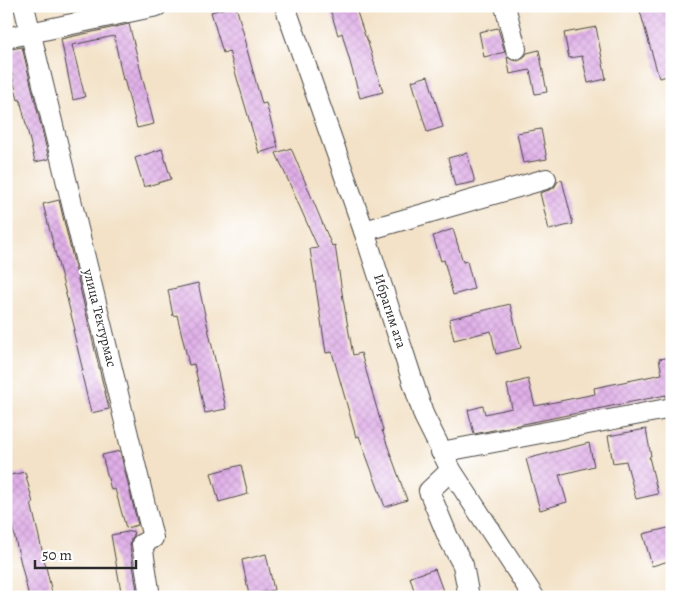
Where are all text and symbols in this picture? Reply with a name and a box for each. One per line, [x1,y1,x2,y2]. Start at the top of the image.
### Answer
street label: улица Тектурмас [78,266,121,369]
street label: Ибрагим ата [369,271,411,351]
scale bar [35,538,136,570]
text: 50 m [42,545,72,565]

